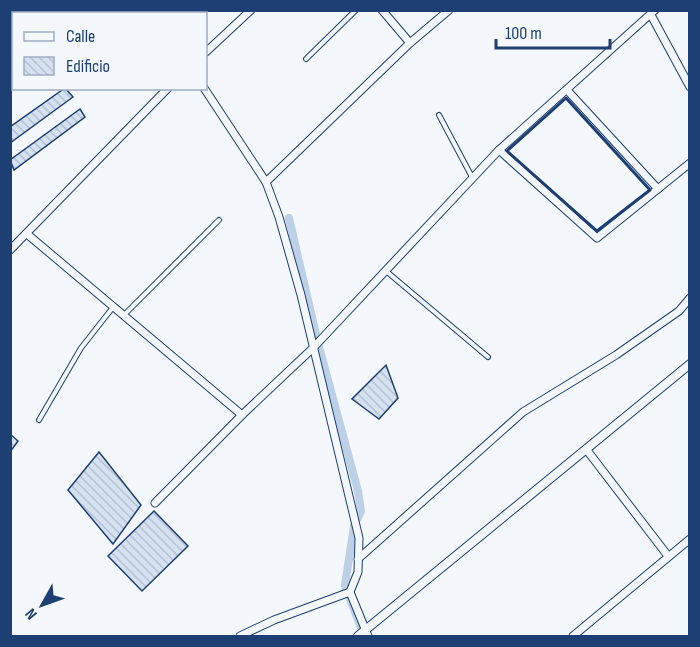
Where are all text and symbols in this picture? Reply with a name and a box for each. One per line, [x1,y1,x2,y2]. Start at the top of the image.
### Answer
legend [12,12,207,90]
scale bar [496,12,610,50]
text: 100 m [505,23,542,44]
text: Calle [66,26,95,47]
text: Edificio [66,56,110,77]
north arrow [12,575,72,635]
text: N [22,604,42,623]

